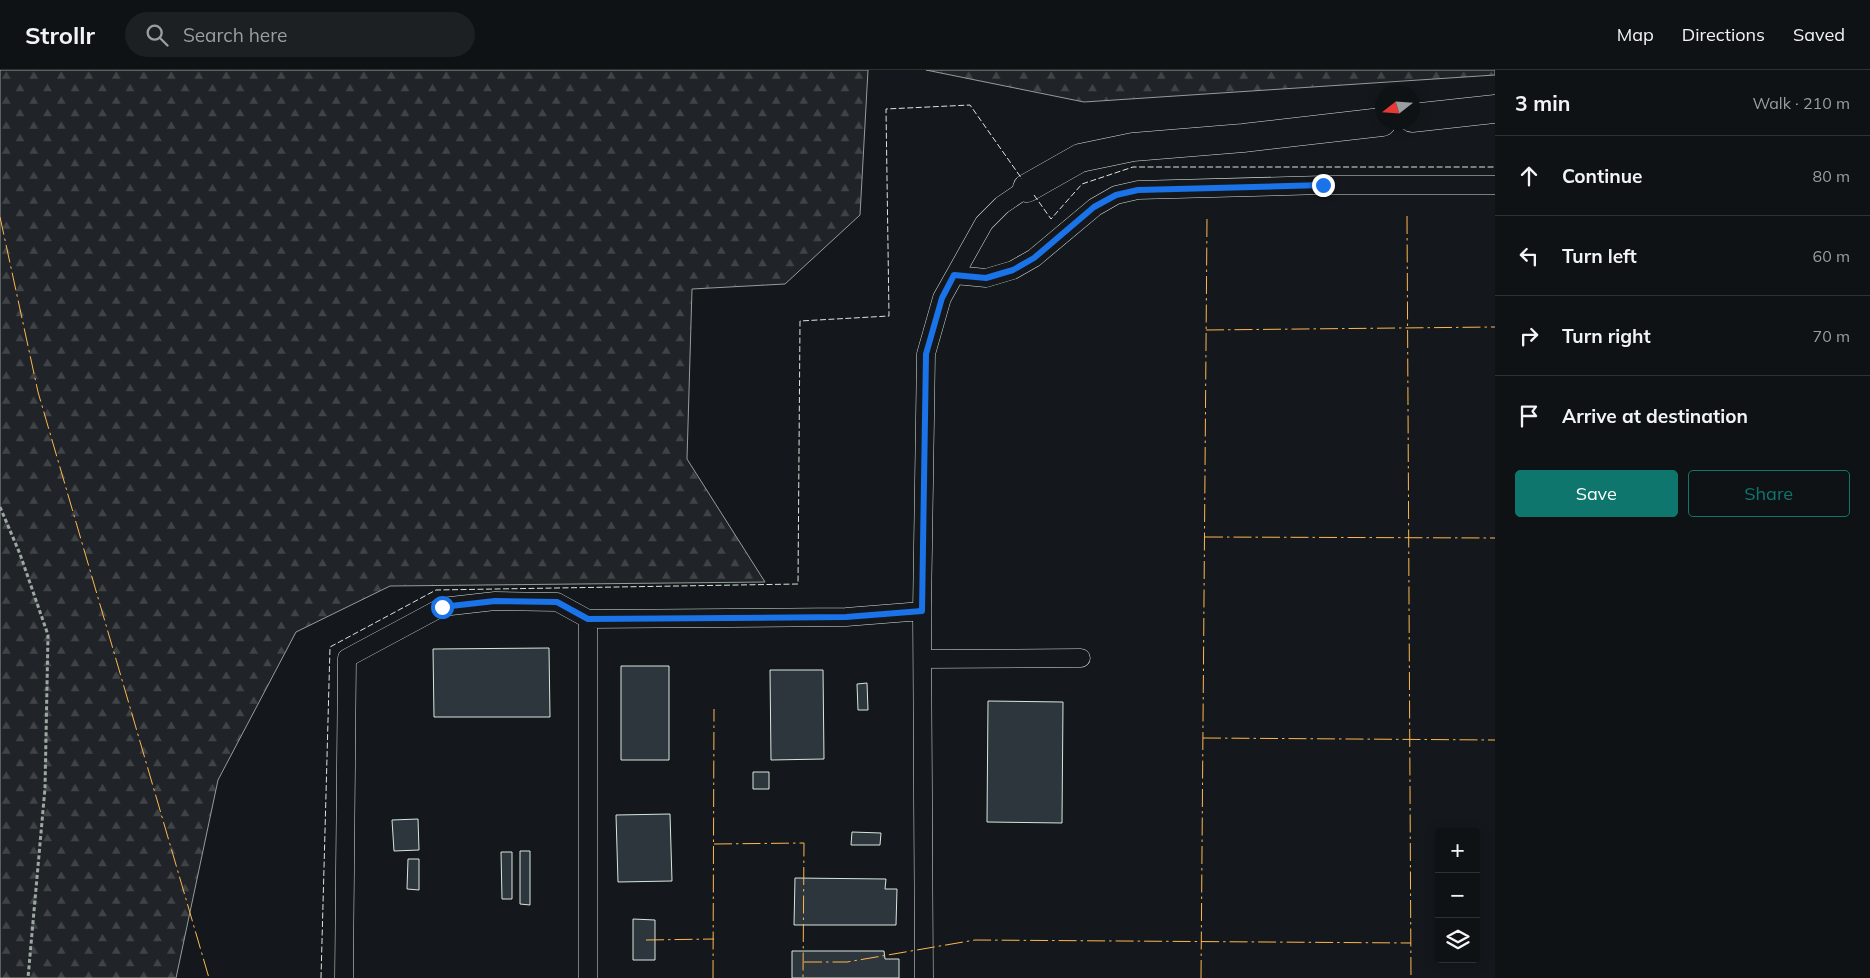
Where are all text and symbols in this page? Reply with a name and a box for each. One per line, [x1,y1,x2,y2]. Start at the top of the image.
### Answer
search box [125,12,475,57]
text: Strollr [25,20,95,50]
icon: search [143,21,171,49]
text: Search here [183,23,287,47]
text: Map [1617,23,1654,46]
text: Directions [1682,23,1765,46]
text: Saved [1793,23,1845,46]
north arrow [1375,85,1420,130]
text: 3 min [1515,90,1570,116]
text: Walk · 210 m [1752,93,1850,113]
icon: ahead [1515,162,1543,190]
text: Continue [1562,164,1642,188]
text: 80 m [1813,166,1850,186]
route end [1312,174,1335,197]
icon: left [1515,242,1543,270]
text: Turn left [1562,244,1637,268]
text: 60 m [1813,246,1850,266]
icon: right [1515,322,1543,350]
text: Turn right [1562,324,1651,348]
text: 70 m [1813,326,1850,346]
icon: arrive [1515,402,1543,430]
text: Arrive at destination [1562,404,1748,428]
button: Save [1515,470,1678,517]
button: Share [1688,470,1850,517]
route start [431,596,454,619]
map controls [1435,828,1480,963]
button: + [1435,828,1480,873]
button: − [1435,873,1480,918]
button: layers [1435,918,1480,963]

